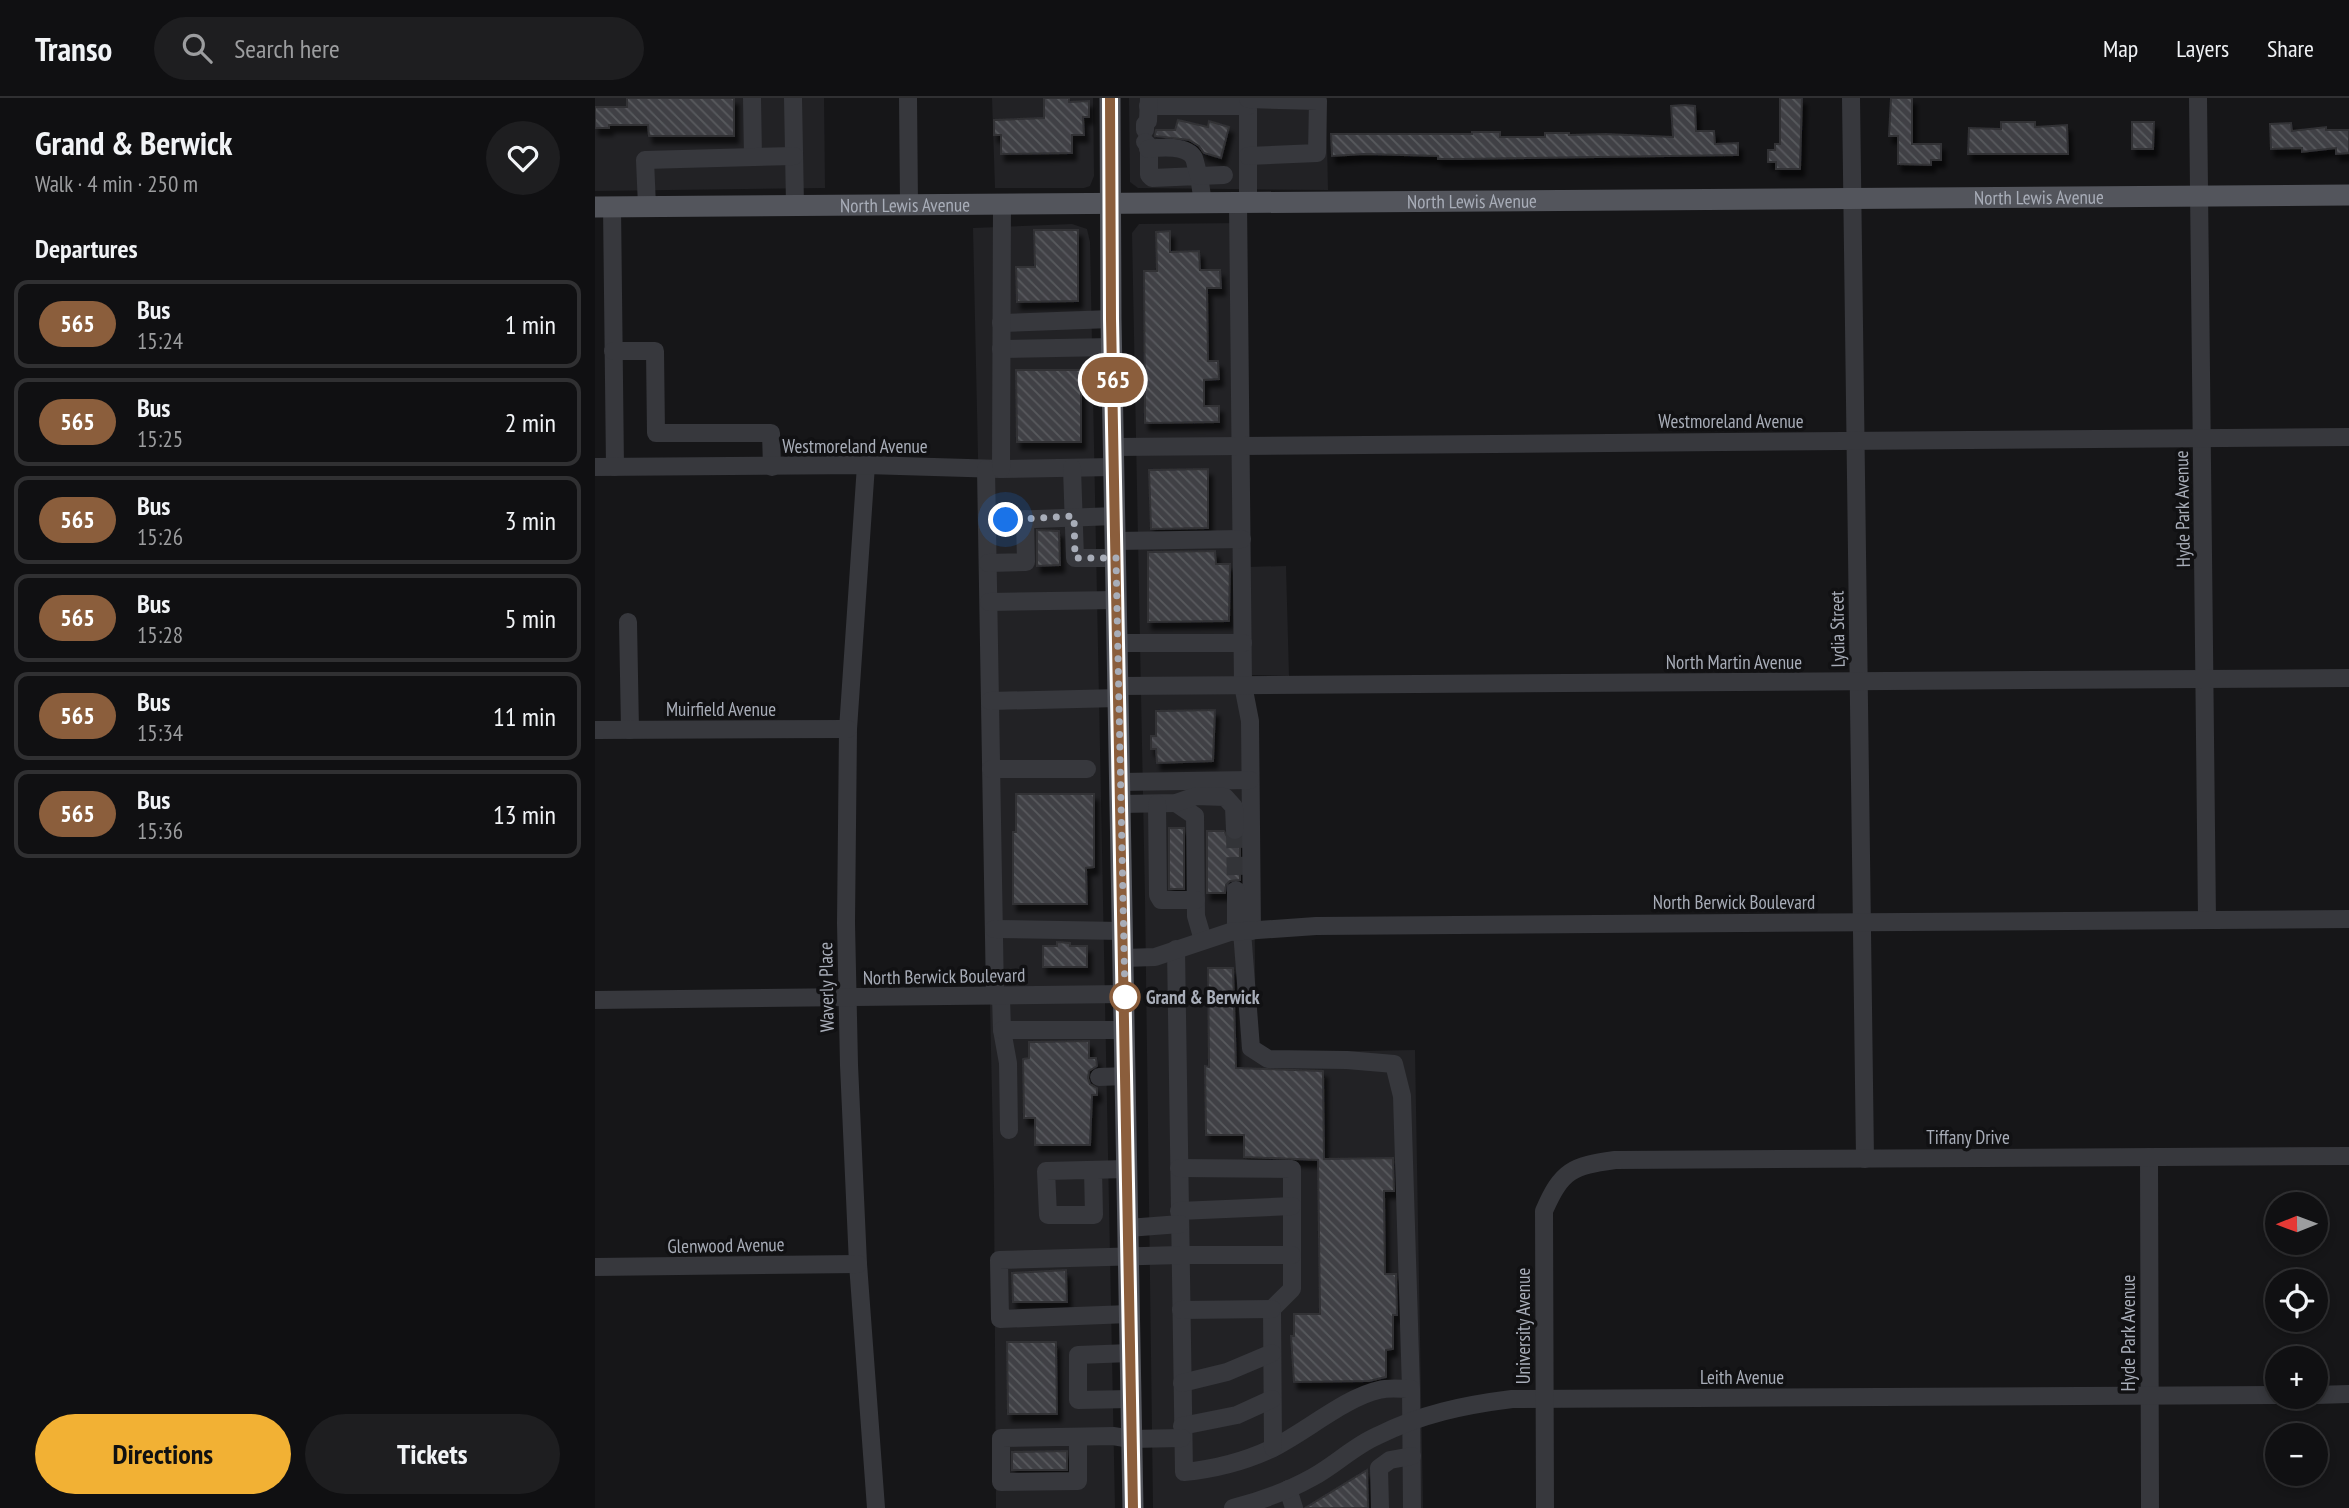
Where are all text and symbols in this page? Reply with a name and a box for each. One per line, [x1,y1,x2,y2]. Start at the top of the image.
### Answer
search box [154,17,644,80]
text: Transo [35,27,112,70]
icon: search [178,29,216,67]
text: Search here [234,32,340,65]
text: Map [2103,33,2138,64]
text: Layers [2176,33,2229,64]
text: Share [2267,33,2314,64]
text: Grand & Berwick [35,121,232,164]
button: heart [486,121,560,195]
text: Walk · 4 min · 250 m [35,169,198,198]
street label: North Lewis Avenue [1974,185,2104,210]
street label: North Lewis Avenue [1407,189,1537,213]
street label: North Lewis Avenue [840,192,970,217]
text: Departures [35,232,138,265]
text: Bus [137,293,170,326]
text: 565 [60,308,95,339]
text: 1 min [505,308,556,341]
text: 15:24 [137,326,183,355]
line badge: 565 [1073,357,1153,403]
text: 565 [1096,364,1130,395]
text: Bus [137,391,170,424]
text: 565 [60,406,95,437]
text: 2 min [505,406,556,439]
street label: Westmoreland Avenue [1658,409,1804,433]
text: 15:25 [137,424,183,453]
street label: Westmoreland Avenue [782,434,928,458]
street label: Hyde Park Avenue [2169,450,2195,568]
text: Bus [137,489,170,522]
your location [988,502,1023,537]
text: 565 [60,504,95,535]
text: 3 min [505,504,556,537]
text: 15:26 [137,522,183,551]
text: Bus [137,587,170,620]
street label: Lydia Street [1824,590,1850,668]
text: 565 [60,602,95,633]
text: 5 min [505,602,556,635]
text: 15:28 [137,620,183,649]
street label: North Martin Avenue [1666,650,1802,674]
text: Bus [137,685,170,718]
street label: Muirfield Avenue [666,697,776,721]
text: 565 [60,700,95,731]
text: 11 min [493,700,556,733]
text: 15:34 [137,718,183,747]
text: Bus [137,783,170,816]
text: 565 [60,798,95,829]
text: 13 min [493,798,556,831]
text: 15:36 [137,816,183,845]
street label: North Berwick Boulevard [1653,890,1815,914]
street label: Waverly Place [813,942,839,1032]
street label: North Berwick Boulevard [863,963,1025,989]
marker: Grand & Berwick [1110,982,1140,1012]
place label: Grand & Berwick [1146,985,1260,1009]
street label: Tiffany Drive [1926,1125,2010,1149]
north arrow [2265,1192,2327,1255]
map controls [2265,1192,2328,1486]
street label: Glenwood Avenue [667,1232,785,1258]
street label: University Avenue [1511,1268,1535,1384]
button: locate [2265,1269,2328,1332]
street label: Hyde Park Avenue [2116,1274,2140,1391]
button: + [2265,1346,2328,1409]
street label: Leith Avenue [1700,1365,1784,1389]
button: Directions [35,1414,291,1494]
button: Tickets [305,1414,560,1494]
button: − [2265,1423,2328,1486]

